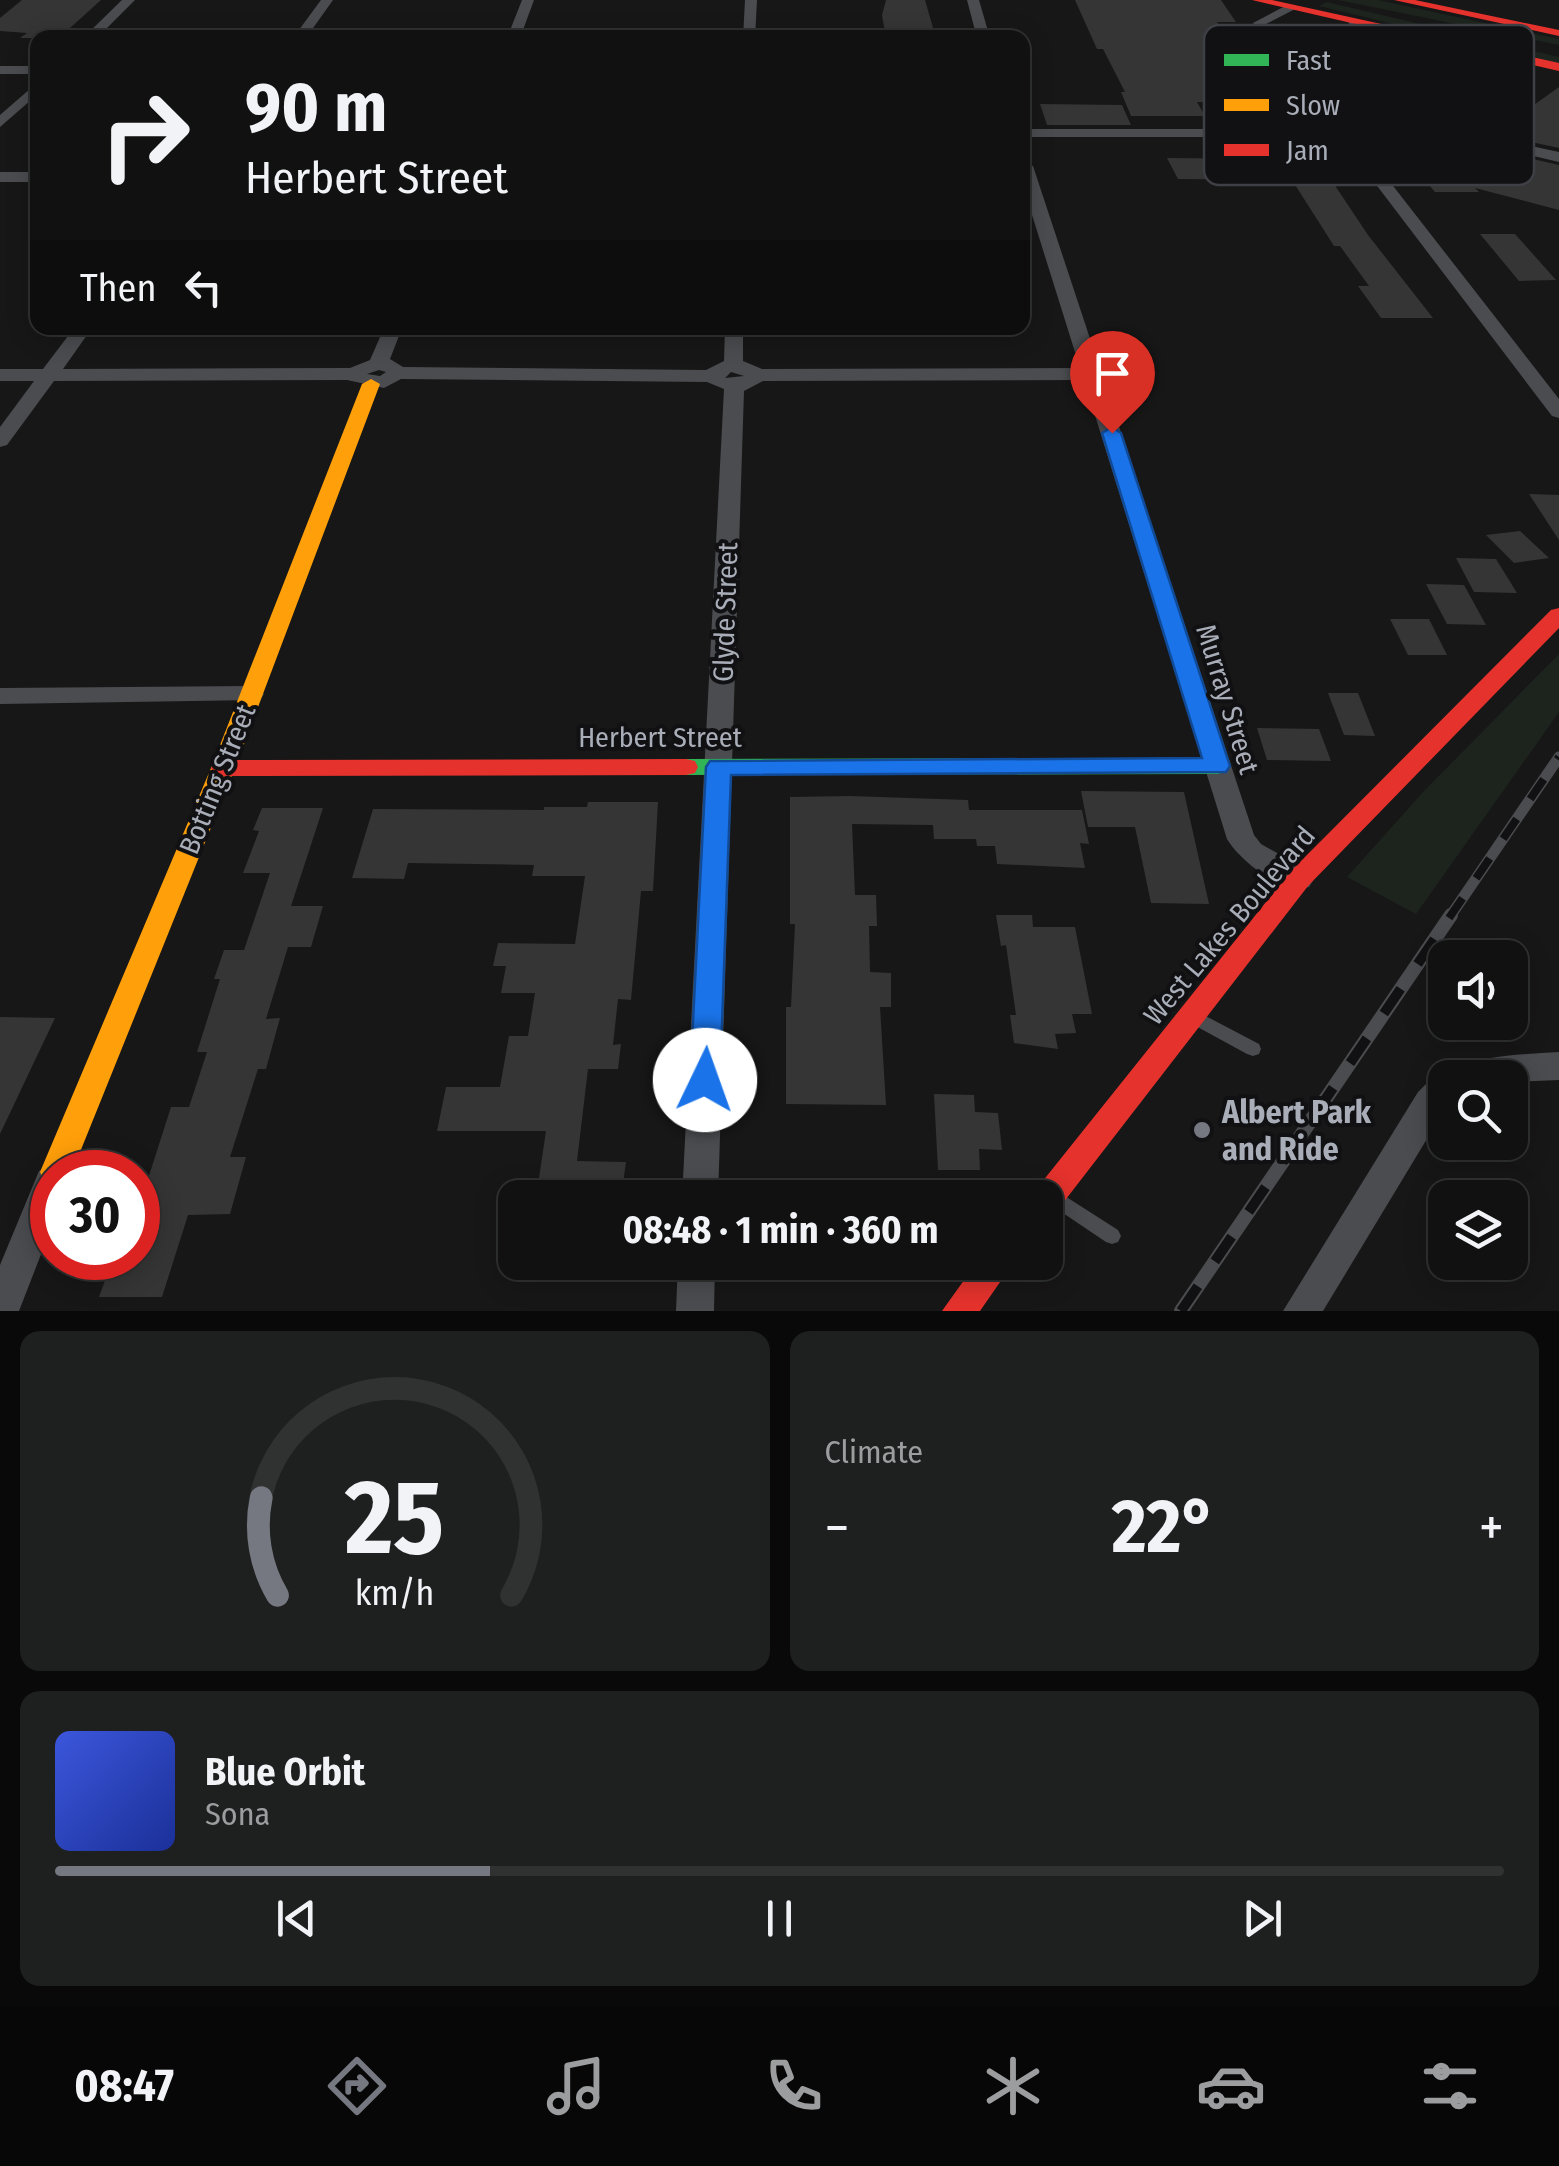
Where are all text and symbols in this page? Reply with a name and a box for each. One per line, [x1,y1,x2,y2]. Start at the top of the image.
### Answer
legend [1204,25,1534,185]
text: Fast [1286,44,1332,77]
text: 90 m [245,66,387,150]
icon: right [80,70,210,200]
text: Slow [1286,89,1340,122]
text: Jam [1286,134,1329,167]
text: Herbert Street [245,151,508,205]
icon: left [176,260,231,315]
text: Then [80,265,156,311]
pin [1070,331,1155,434]
icon: arrive [1085,346,1140,401]
street label: Glyde Street [707,541,744,682]
street label: Murray Street [1189,620,1266,779]
street label: Botting Street [172,699,263,859]
street label: Herbert Street [578,721,743,754]
street label: West Lakes Boulevard [1137,819,1322,1031]
map controls [1428,940,1528,1280]
button: sound [1428,940,1528,1040]
position arrow [653,1028,757,1132]
button: search [1428,1060,1528,1160]
place label: Albert Park and Ride [1221,1093,1372,1168]
marker: Albert Park and Ride [1191,1119,1213,1141]
speed limit sign: 30 [30,1150,160,1280]
button: layers [1428,1180,1528,1280]
text: 08:48 · 1 min · 360 m [622,1207,939,1253]
text: Climate [825,1433,923,1471]
text: 25 [344,1456,444,1581]
text: 22° [1112,1482,1216,1572]
text: − [825,1495,849,1561]
text: + [1479,1495,1504,1561]
text: km/h [355,1572,435,1614]
text: Blue Orbit [205,1749,365,1795]
text: Sona [205,1795,270,1833]
icon: previous [269,1891,324,1946]
icon: pause [752,1891,807,1946]
icon: next [1235,1891,1290,1946]
icon: directions [322,2051,392,2121]
icon: music [541,2051,611,2121]
icon: phone [759,2051,829,2121]
icon: climate [978,2051,1048,2121]
icon: car [1196,2051,1266,2121]
icon: filters [1415,2051,1485,2121]
text: 08:47 [74,2059,174,2113]

